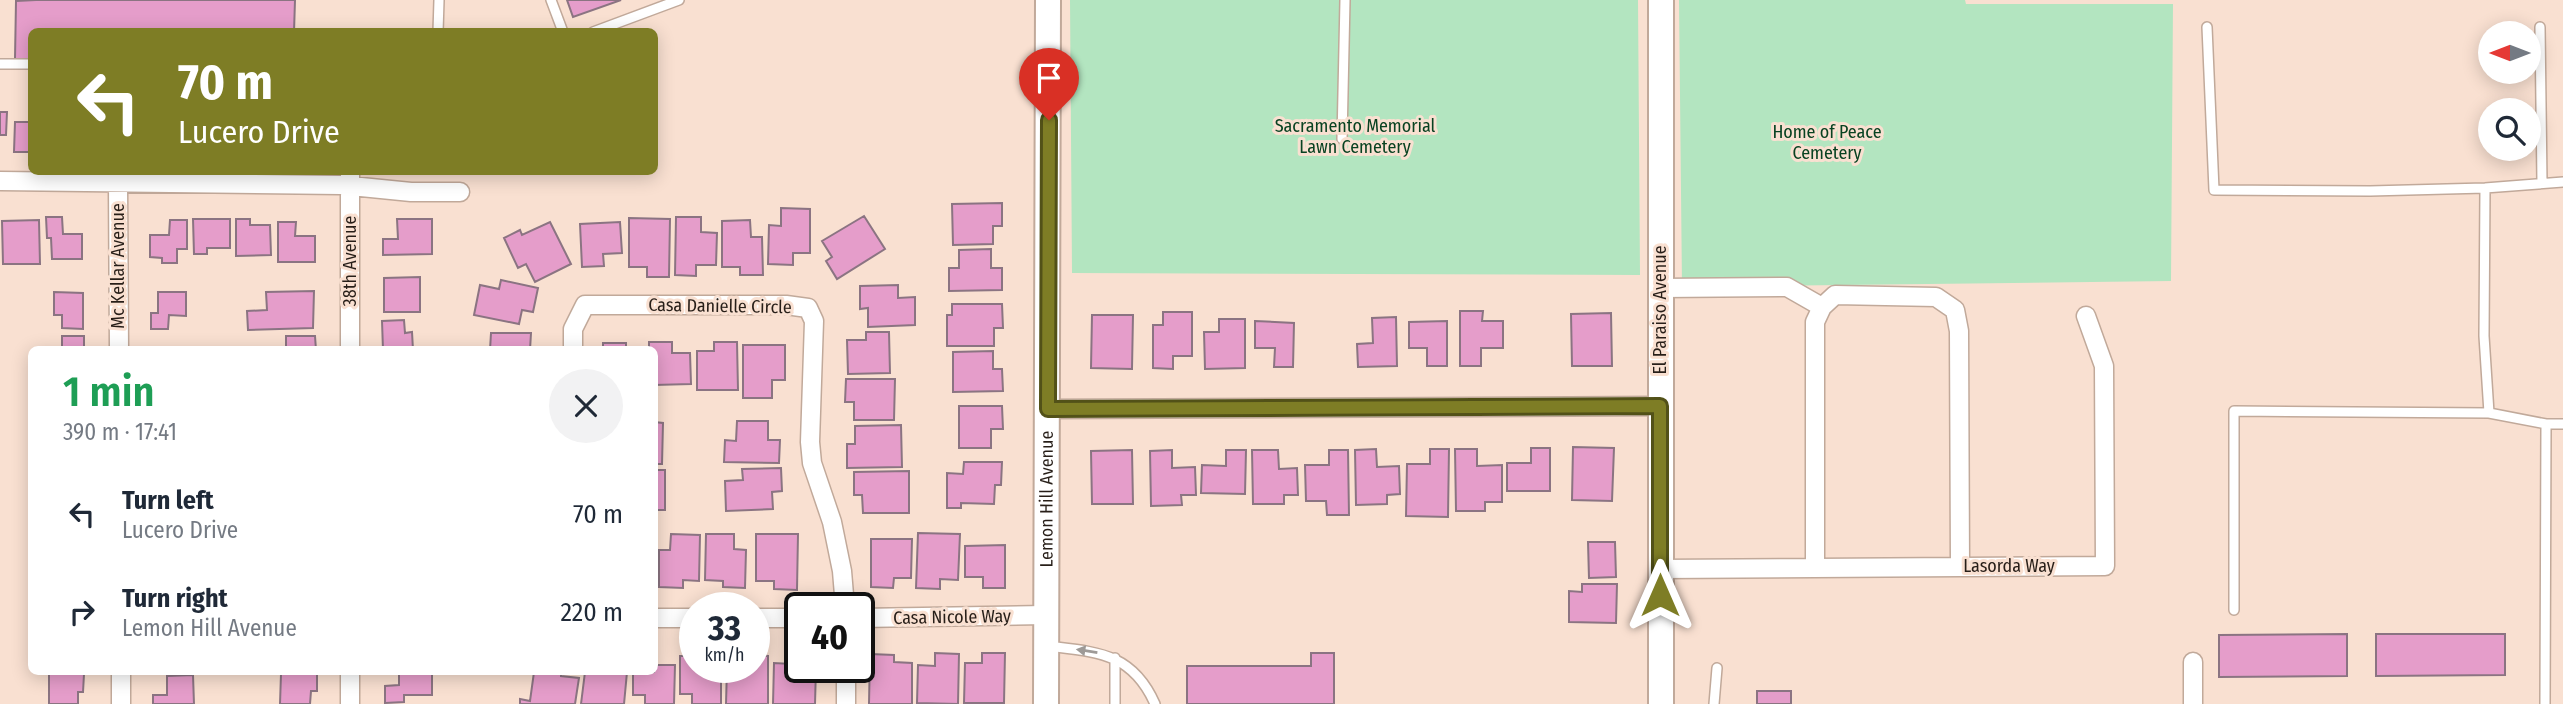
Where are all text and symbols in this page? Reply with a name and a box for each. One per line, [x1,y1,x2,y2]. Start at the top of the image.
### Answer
north arrow [2478,21,2541,84]
map controls [2478,21,2541,161]
pin [1019,48,1079,120]
text: 70 m [178,53,273,112]
icon: left [63,56,154,147]
icon: arrive [1030,59,1068,97]
button: search [2478,98,2541,161]
text: Lucero Drive [178,113,340,151]
park label: Sacramento Memorial Lawn Cemetery [1275,115,1436,158]
park label: Home of Peace Cemetery [1772,121,1882,164]
street label: Mc Kellar Avenue [107,203,129,329]
street label: 38th Avenue [339,215,361,306]
street label: El Paraiso Avenue [1649,245,1671,375]
street label: Casa Danielle Circle [648,294,792,318]
text: 1 min [63,367,154,417]
button: close [549,369,623,443]
text: 390 m · 17:41 [63,418,177,446]
street label: Lemon Hill Avenue [1035,430,1058,567]
text: Turn left [122,485,214,516]
icon: left [63,495,101,533]
text: 70 m [573,499,623,530]
text: Lucero Drive [122,516,238,544]
street label: Lasorda Way [1963,555,2055,577]
position arrow [1623,558,1697,632]
text: Turn right [122,583,228,614]
speed limit sign: 40 [784,592,875,683]
icon: right [63,593,101,631]
text: 220 m [560,597,623,628]
street label: Casa Nicole Way [893,605,1011,629]
text: 33 [708,607,741,649]
text: Lemon Hill Avenue [122,614,297,642]
text: km/h [704,644,745,666]
one-way arrow [1076,645,1098,656]

